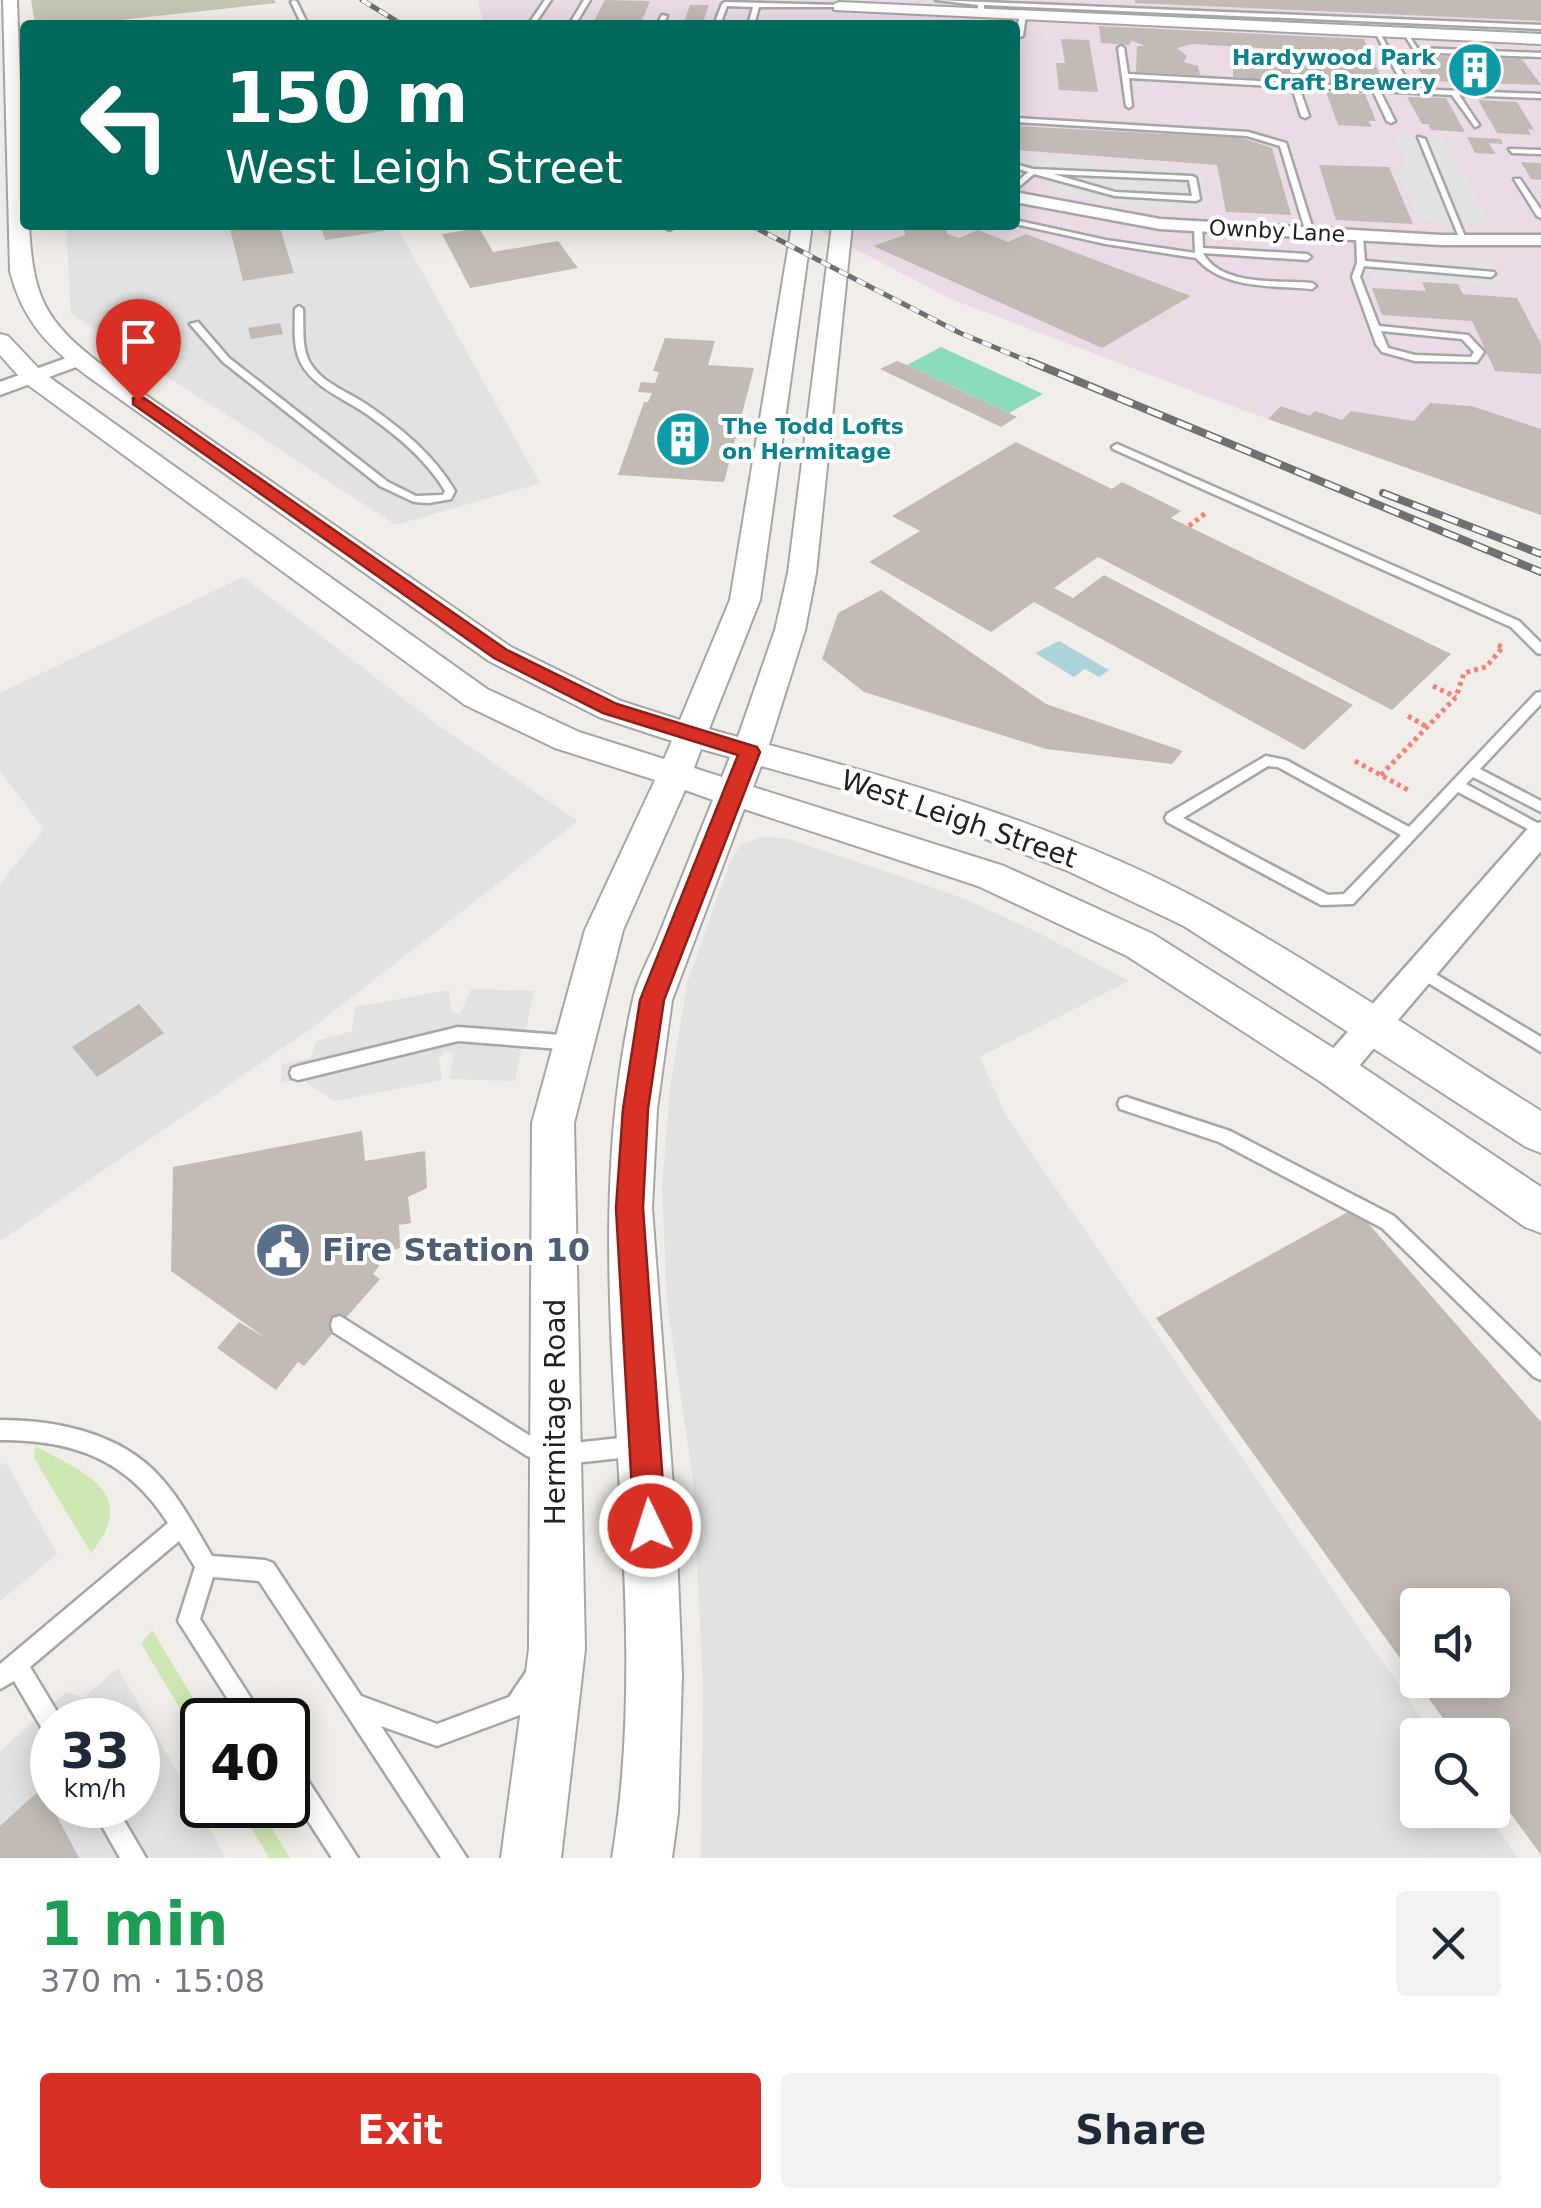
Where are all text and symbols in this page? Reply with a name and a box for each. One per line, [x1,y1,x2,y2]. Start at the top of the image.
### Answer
building icon: Hardywood Park Craft Brewery [1445,40,1505,100]
place label: Hardywood Park Craft Brewery [1232,45,1437,95]
text: 150 m [225,57,468,139]
icon: left [60,60,190,190]
text: West Leigh Street [225,141,623,194]
street label: Ownby Lane [1208,215,1346,247]
pin [96,299,181,402]
icon: arrive [111,314,166,369]
building icon: The Todd Lofts on Hermitage [653,409,713,469]
place label: The Todd Lofts on Hermitage [722,414,904,464]
street label: West Leigh Street [837,763,1081,875]
public building icon: Fire Station 10 [253,1220,313,1280]
place label: Fire Station 10 [322,1231,590,1269]
street label: Hermitage Road [539,1299,572,1525]
position arrow [598,1474,702,1578]
map controls [1400,1588,1510,1828]
button: sound [1400,1588,1510,1698]
speed limit sign: 40 [180,1698,310,1828]
button: search [1400,1718,1510,1828]
text: 33 [60,1722,130,1780]
text: km/h [63,1774,127,1803]
text: 1 min [40,1889,228,1959]
button: close [1396,1891,1501,1996]
text: 370 m · 15:08 [40,1962,265,2000]
button: Exit [40,2073,761,2188]
button: Share [781,2073,1501,2188]

